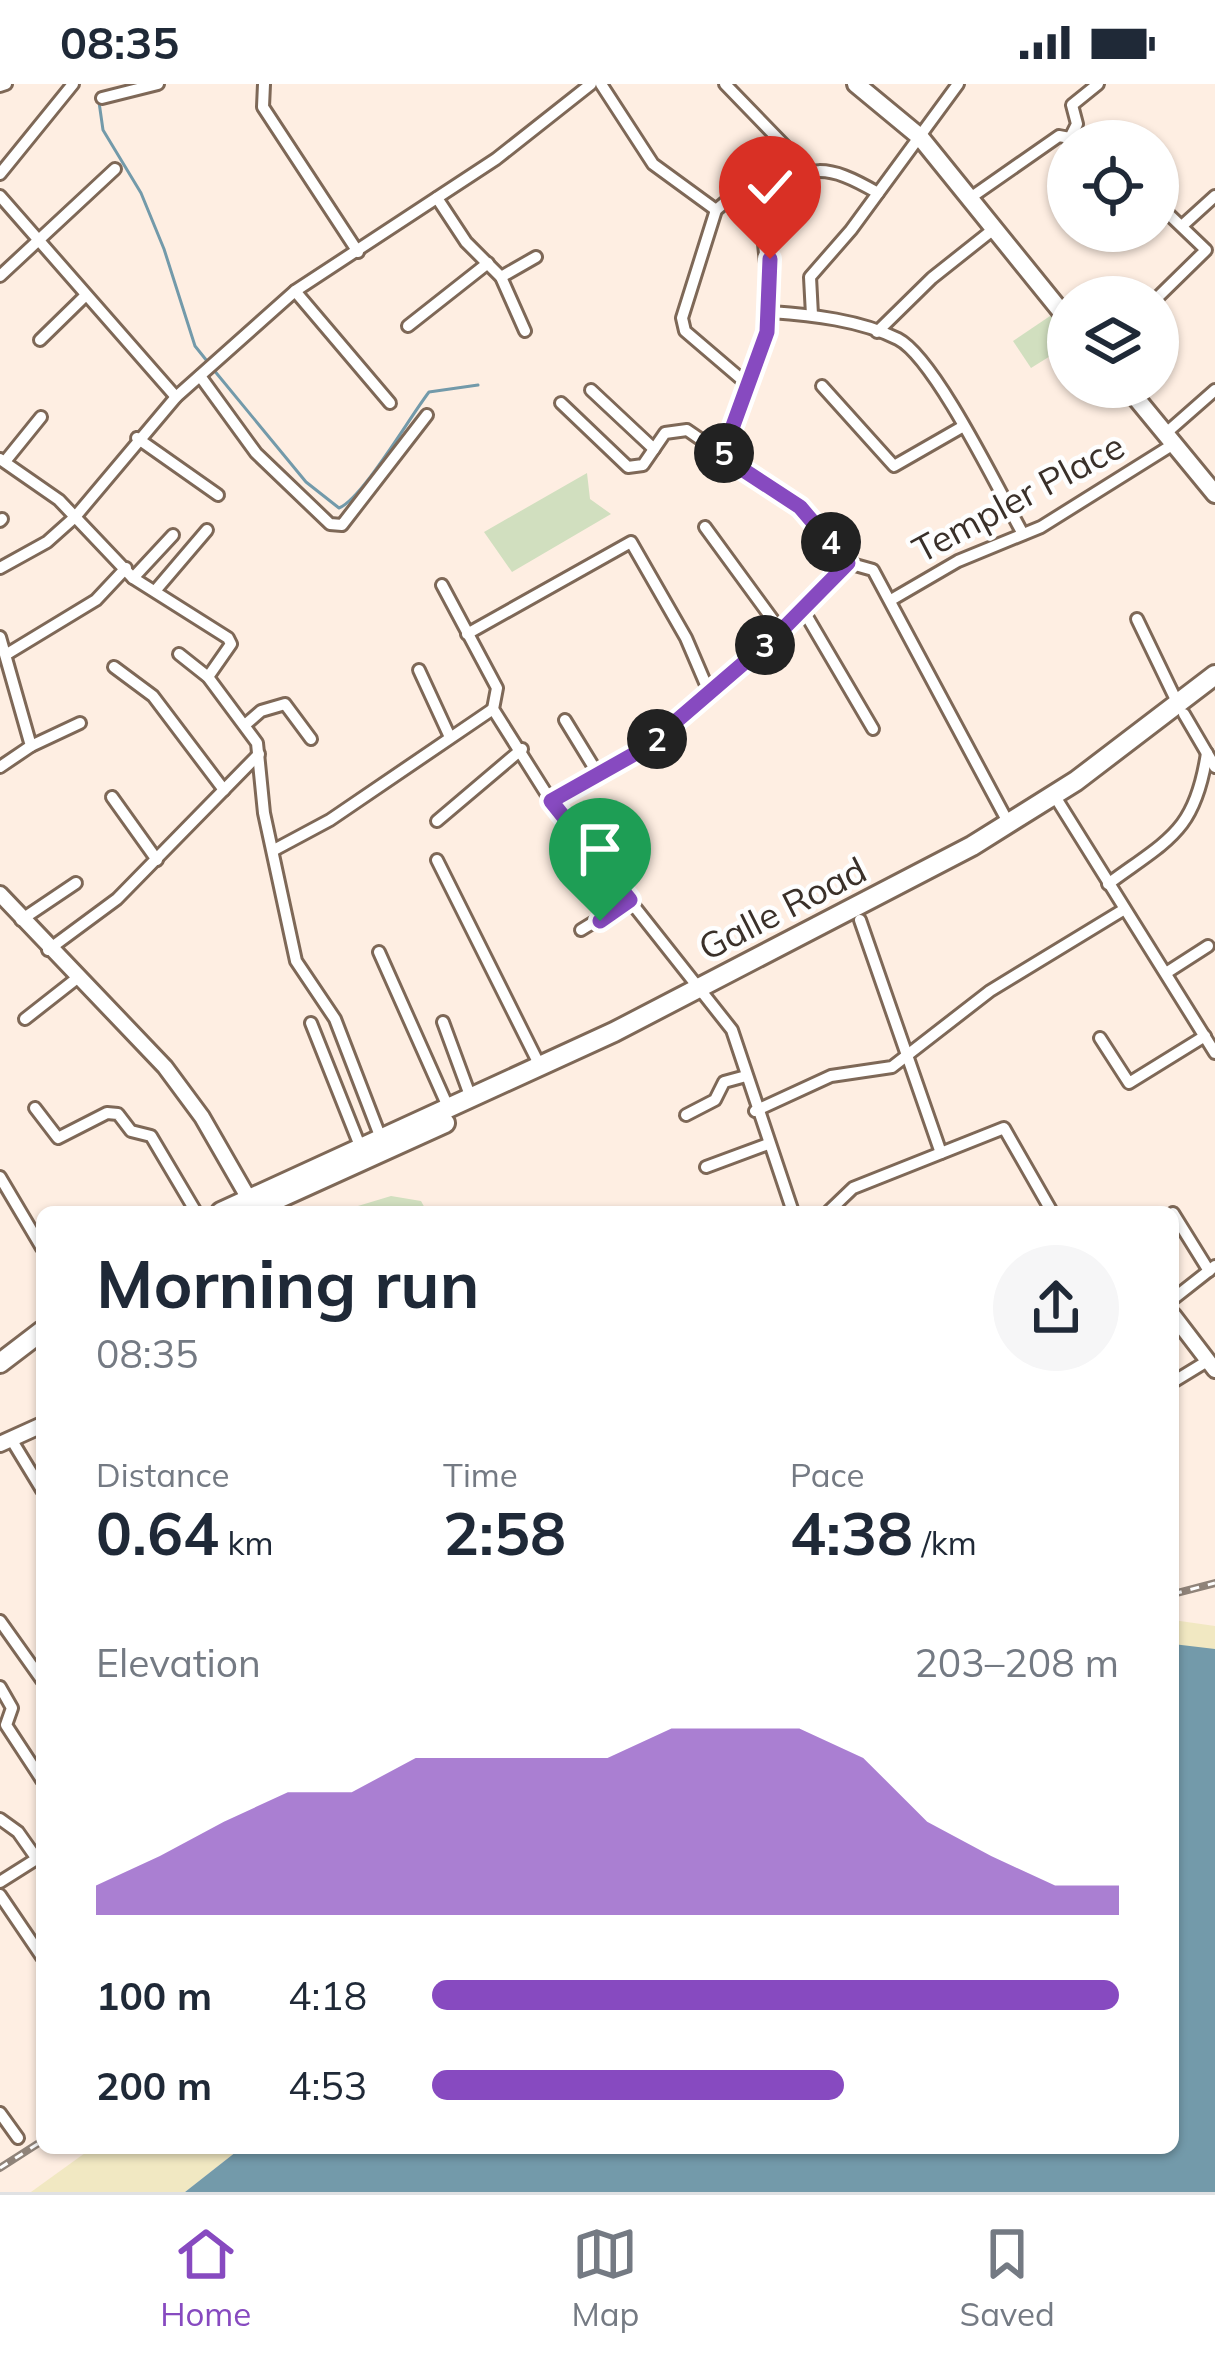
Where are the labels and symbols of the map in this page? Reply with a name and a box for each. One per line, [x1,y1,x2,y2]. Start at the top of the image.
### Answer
pin [719,136,821,259]
street label: Templer Place [905,422,1131,572]
pin: 5 [694,423,754,483]
pin: 4 [801,512,861,572]
pin: 3 [735,615,795,675]
pin: 2 [627,709,687,769]
pin [549,798,651,921]
street label: Galle Road [691,847,873,969]

